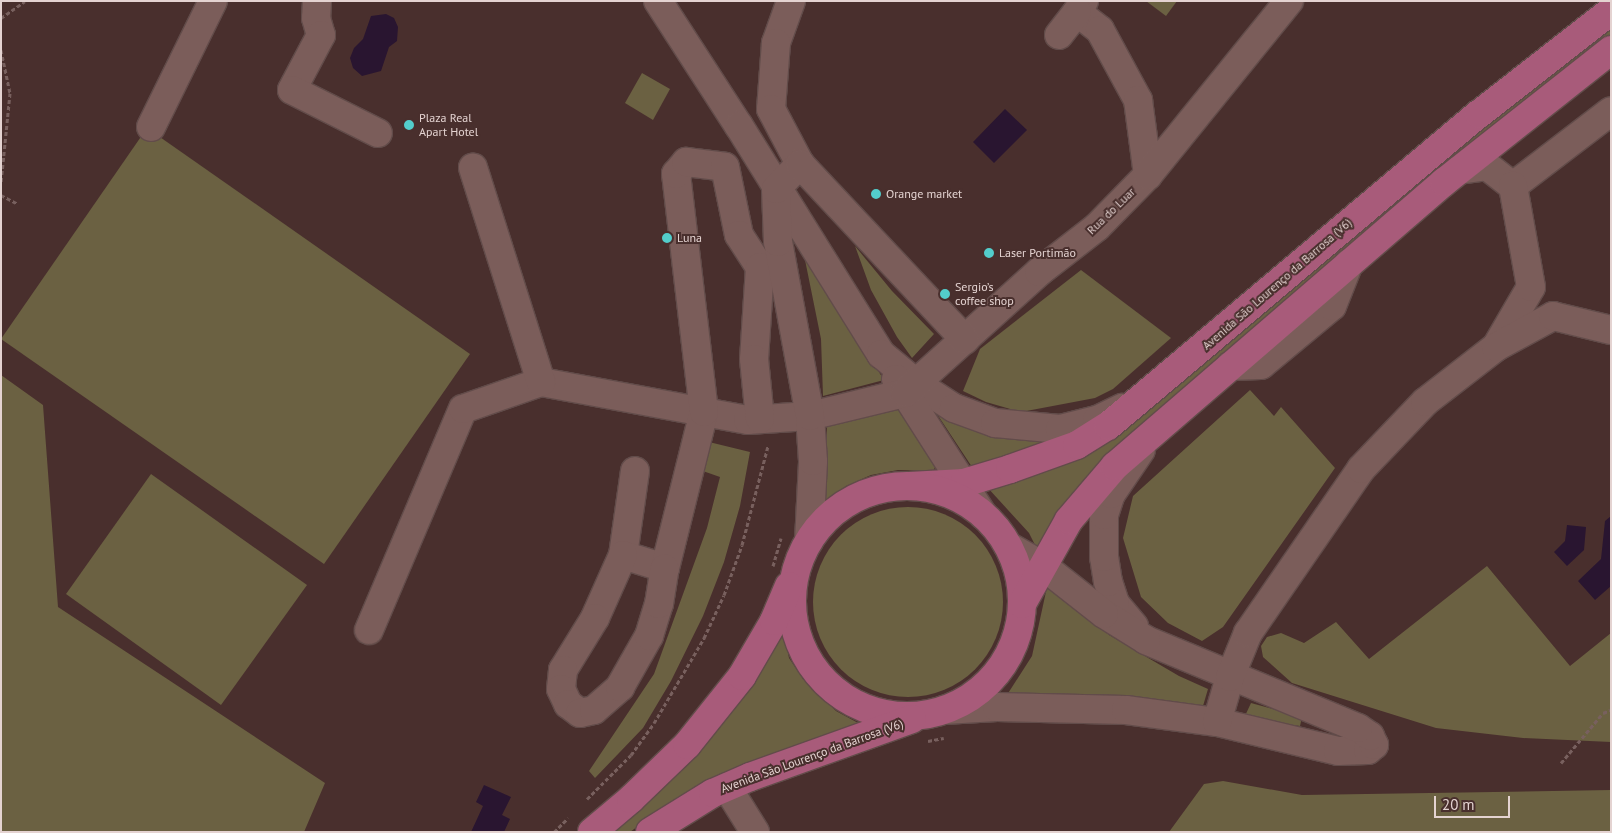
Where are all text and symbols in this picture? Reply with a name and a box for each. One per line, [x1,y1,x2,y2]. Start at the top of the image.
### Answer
place label: Plaza Real Apart Hotel [419,111,478,139]
marker: Plaza Real Apart Hotel [403,119,415,131]
street label: Rua do Luar [1084,185,1138,237]
place label: Orange market [886,187,962,201]
marker: Orange market [870,188,882,200]
street label: Avenida São Lourenço da Barrosa (V6) [1199,215,1355,353]
place label: Luna [677,231,702,245]
marker: Luna [661,232,673,244]
place label: Laser Portimão [999,246,1076,260]
marker: Laser Portimão [983,247,995,259]
place label: Sergio’s coffee shop [955,280,1014,308]
marker: Sergio’s coffee shop [939,288,951,300]
street label: Avenida São Lourenço da Barrosa (V6) [719,716,905,796]
scale bar [1437,786,1513,818]
text: 20 m [1442,795,1475,814]

